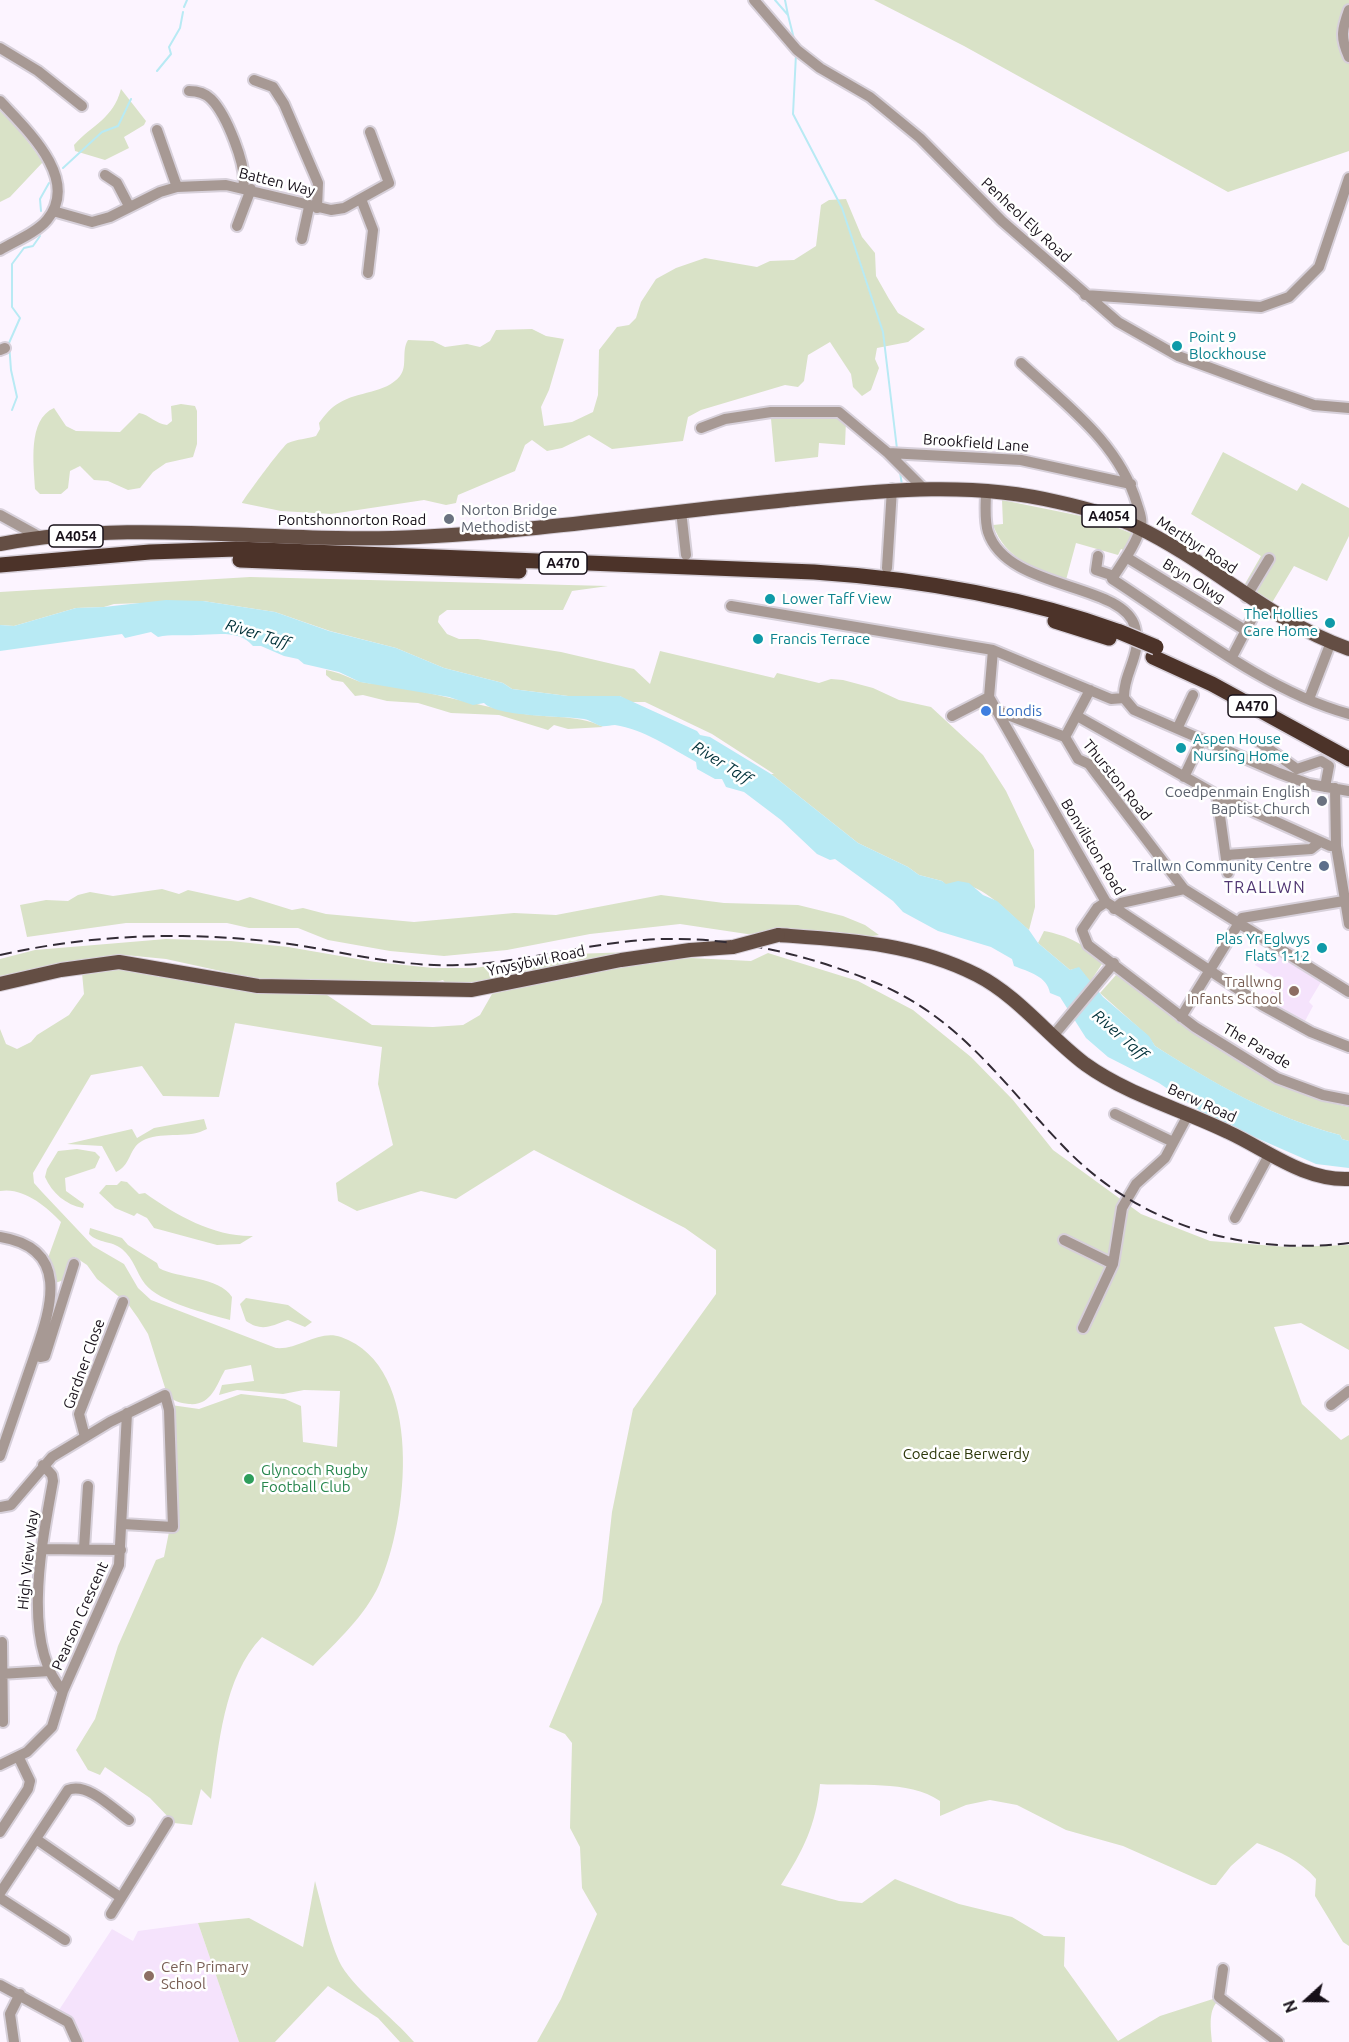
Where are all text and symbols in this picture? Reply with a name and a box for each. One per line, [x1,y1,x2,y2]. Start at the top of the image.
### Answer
street label: Batten Way [237,164,317,200]
street label: Penheol Ely Road [977,174,1075,266]
place label: Point 9 Blockhouse [1189,328,1266,363]
marker: Point 9 Blockhouse [1170,339,1184,353]
street label: Brookfield Lane [922,430,1030,456]
place label: Norton Bridge Methodist [461,501,557,536]
road number: A4054 [1082,505,1136,527]
street label: Pontshonnorton Road [278,511,426,529]
marker: Norton Bridge Methodist [442,512,456,526]
street label: Merthyr Road [1153,512,1241,578]
road number: A4054 [49,525,103,547]
road number: A470 [539,552,587,574]
street label: Bryn Olwg [1159,555,1229,607]
place label: Lower Taff View [782,590,891,608]
marker: Lower Taff View [763,592,777,606]
place label: The Hollies Care Home [1243,605,1318,640]
water label: River Taff [223,615,293,653]
marker: The Hollies Care Home [1323,616,1337,630]
place label: Francis Terrace [770,630,870,648]
marker: Francis Terrace [751,632,765,646]
road number: A470 [1228,695,1276,717]
place label: Londis [998,702,1042,720]
marker: Londis [979,704,993,718]
place label: Aspen House Nursing Home [1193,730,1289,765]
street label: Thurston Road [1079,736,1155,824]
water label: River Taff [689,737,755,789]
marker: Aspen House Nursing Home [1174,741,1188,755]
place label: Coedpenmain English Baptist Church [1165,783,1310,818]
marker: Coedpenmain English Baptist Church [1315,794,1329,808]
street label: Bonvilston Road [1057,795,1129,899]
place label: Trallwn Community Centre [1132,857,1312,875]
marker: Trallwn Community Centre [1317,859,1331,873]
district label: TRALLWN [1224,878,1306,898]
place label: Plas Yr Eglwys Flats 1-12 [1216,930,1310,965]
marker: Plas Yr Eglwys Flats 1-12 [1315,941,1329,955]
street label: Ynysybwl Road [485,942,587,980]
place label: Trallwng Infants School [1187,973,1282,1008]
marker: Trallwng Infants School [1287,984,1301,998]
water label: River Taff [1089,1006,1151,1064]
street label: The Parade [1220,1019,1294,1073]
street label: Berw Road [1165,1080,1239,1126]
street label: Gardner Close [59,1316,109,1412]
park label: Coedcae Berwerdy [903,1445,1029,1463]
place label: Glyncoch Rugby Football Club [261,1461,368,1496]
marker: Glyncoch Rugby Football Club [242,1472,256,1486]
street label: High View Way [14,1509,42,1611]
street label: Pearson Crescent [48,1559,112,1673]
place label: Cefn Primary School [161,1958,248,1993]
marker: Cefn Primary School [142,1969,156,1983]
north arrow [1277,1970,1337,2030]
text: N [1280,1998,1301,2015]

